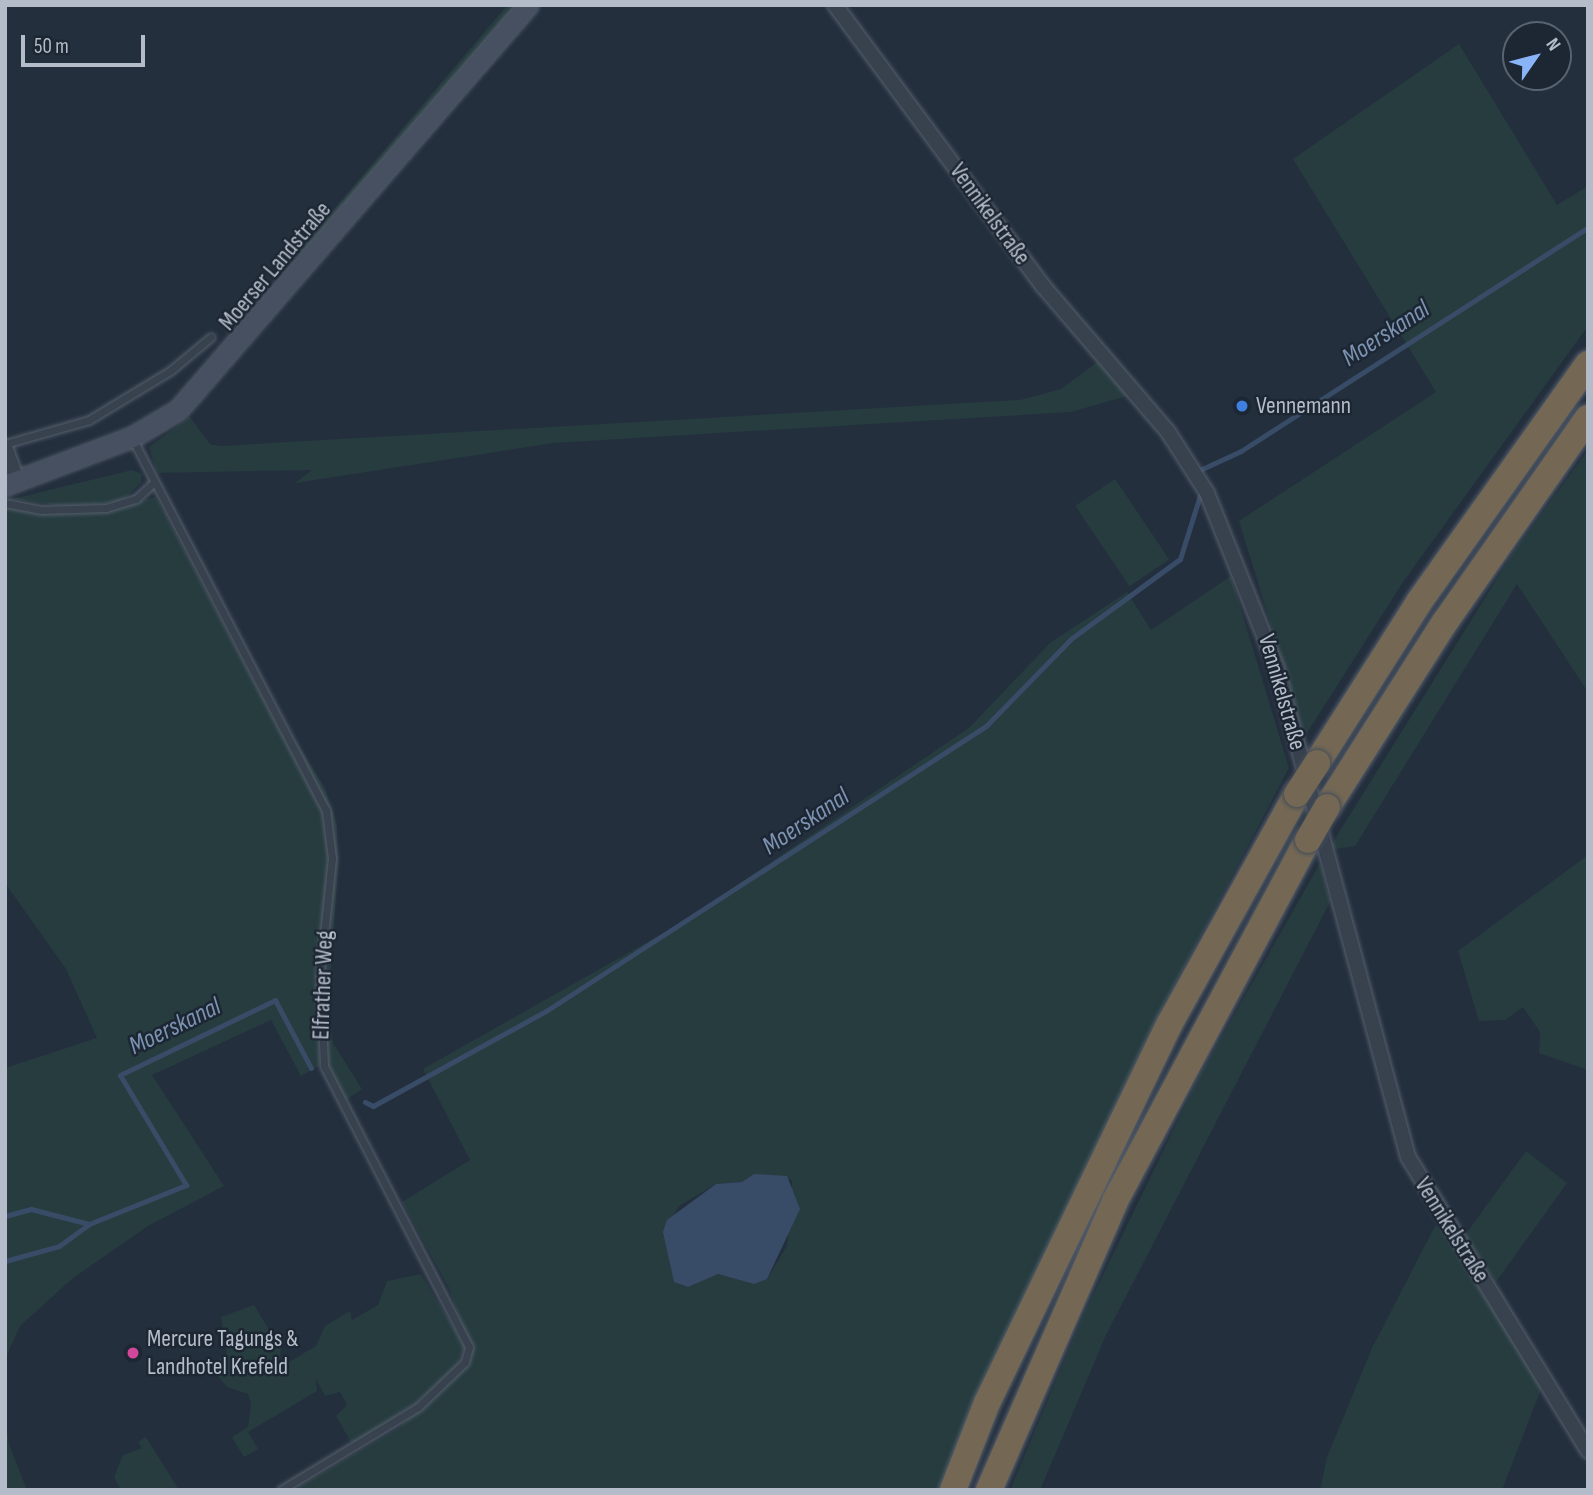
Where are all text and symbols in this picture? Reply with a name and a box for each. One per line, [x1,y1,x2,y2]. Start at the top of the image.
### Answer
scale bar [24,21,149,65]
north arrow [1502,21,1572,91]
text: 50 m [34,34,69,59]
text: N [1541,34,1565,56]
street label: Vennikelstraße [943,157,1037,271]
street label: Moerser Landstraße [213,196,337,336]
water label: Moerskanal [1336,294,1436,374]
place label: Vennemann [1256,392,1351,420]
marker: Vennemann [1234,398,1250,414]
street label: Vennikelstraße [1252,631,1312,753]
water label: Moerskanal [757,782,855,862]
street label: Elfrather Weg [307,930,339,1040]
water label: Moerskanal [124,991,226,1063]
street label: Vennikelstraße [1408,1172,1496,1288]
place label: Mercure Tagungs & Landhotel Krefeld [147,1325,298,1381]
marker: Mercure Tagungs & Landhotel Krefeld [125,1345,141,1361]

